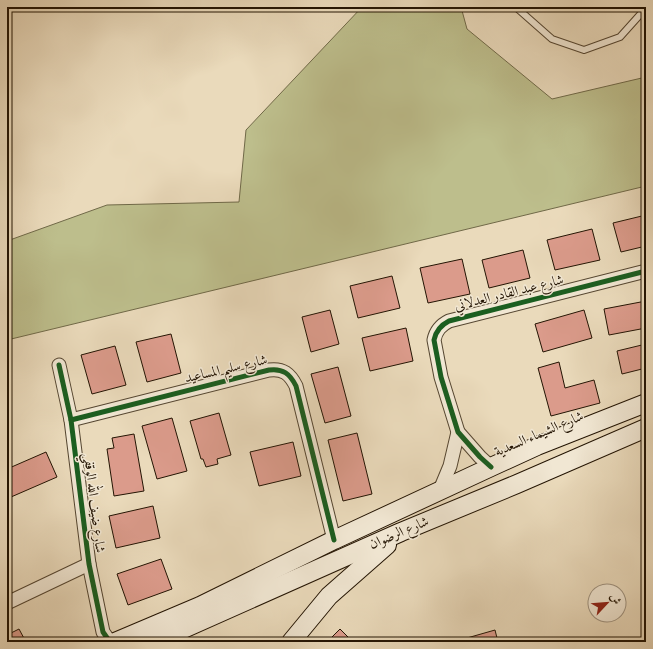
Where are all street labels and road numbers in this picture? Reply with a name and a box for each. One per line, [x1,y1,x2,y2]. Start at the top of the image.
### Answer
street label: شارع عبد القادر العدلاني [452,271,566,317]
street label: شارع سليم المساعيد [183,351,270,391]
street label: شارع الشيماء السعدية [492,407,587,463]
street label: شارع ضيف الله الوقفي [75,452,112,555]
street label: شارع الرضوان [366,512,432,555]

